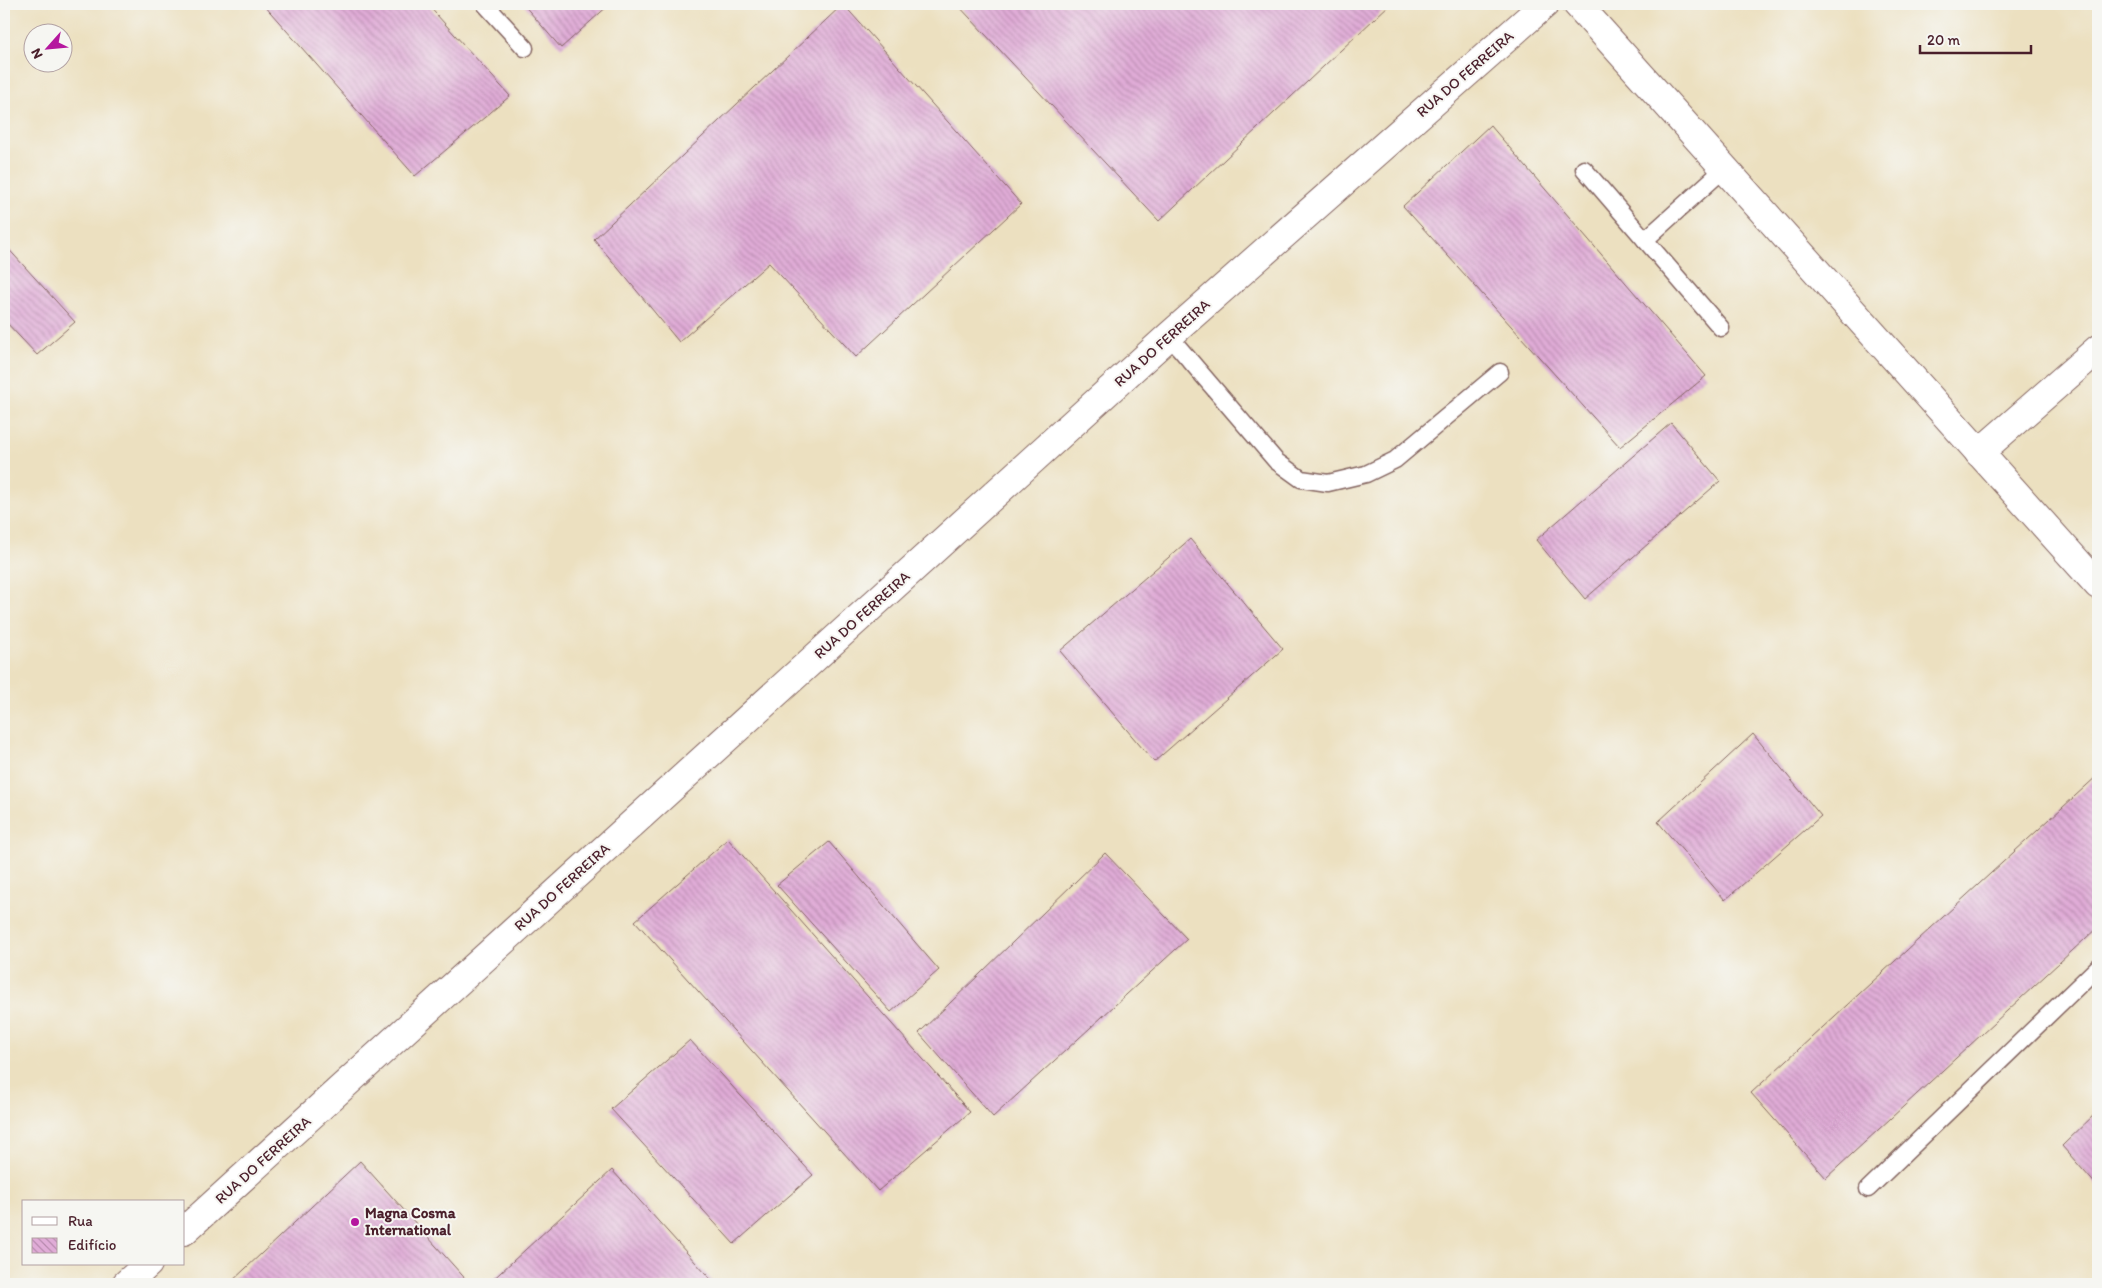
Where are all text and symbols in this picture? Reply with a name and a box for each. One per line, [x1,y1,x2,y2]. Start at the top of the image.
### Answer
north arrow [22,22,72,72]
scale bar [1920,22,2031,54]
street label: RUA DO FERREIRA [1413,27,1518,121]
text: 20 m [1927,31,1961,49]
text: N [27,46,47,62]
street label: RUA DO FERREIRA [1110,295,1214,391]
street label: RUA DO FERREIRA [810,567,914,663]
street label: RUA DO FERREIRA [510,839,614,935]
street label: RUA DO FERREIRA [211,1112,315,1208]
legend [22,1200,185,1266]
place label: Magna Cosma International [365,1204,456,1239]
text: Rua [68,1212,93,1230]
marker: Magna Cosma International [349,1216,361,1228]
text: Edifício [68,1236,116,1254]

